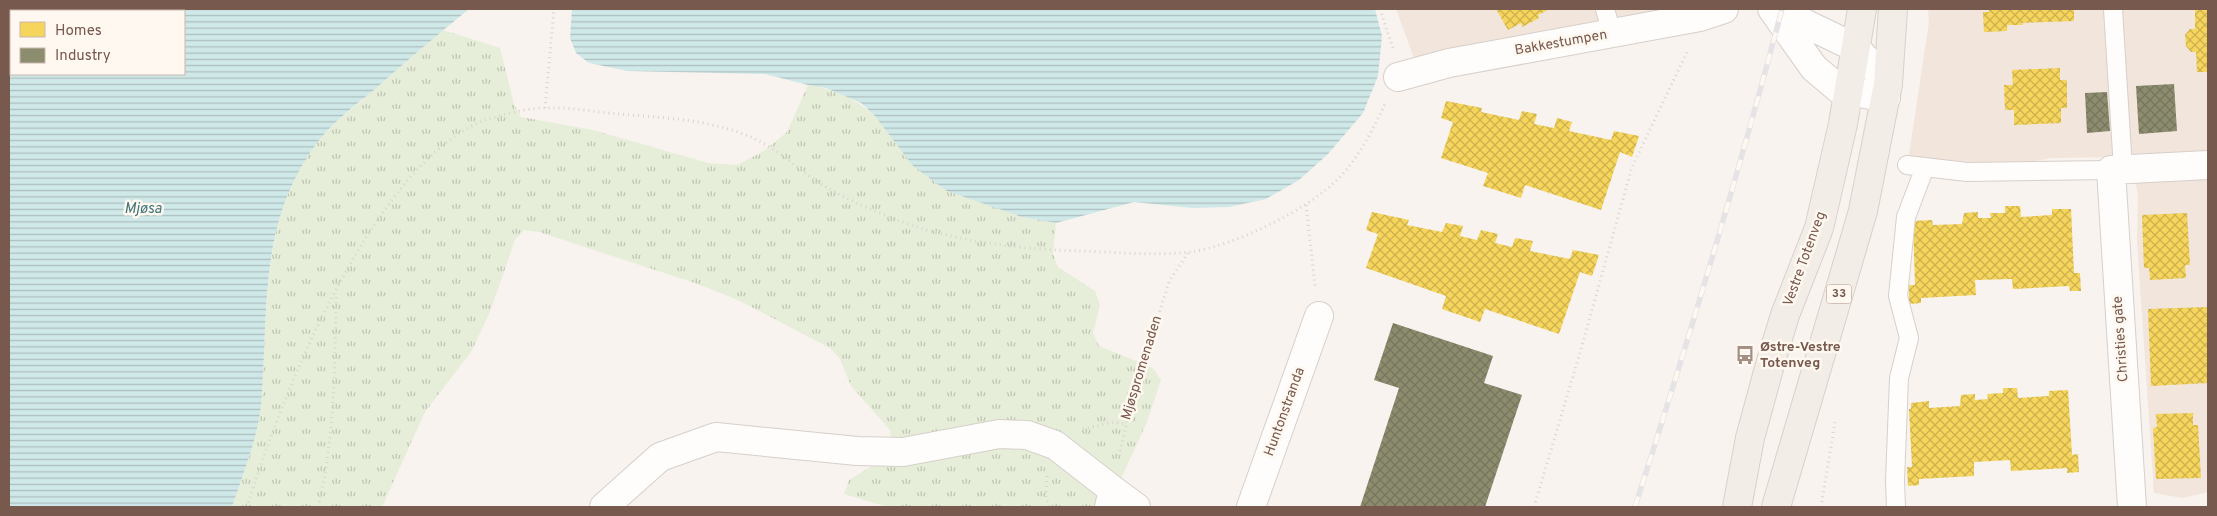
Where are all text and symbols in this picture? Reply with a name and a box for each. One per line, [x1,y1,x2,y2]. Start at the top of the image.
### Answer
legend [10,10,185,75]
text: Homes [55,22,102,41]
street label: Bakkestumpen [1513,27,1609,59]
text: Industry [55,47,111,66]
water label: Mjøsa [124,200,162,219]
street label: Vestre Totenveg [1780,209,1830,309]
road number: 33 [1826,284,1852,304]
street label: Christies gate [2110,295,2132,383]
street label: Mjøspromenaden [1118,314,1166,422]
place label: Østre-Vestre Totenveg [1760,339,1841,372]
bus stop icon: Østre-Vestre Totenveg [1734,344,1756,366]
street label: Huntonstranda [1261,365,1309,459]

